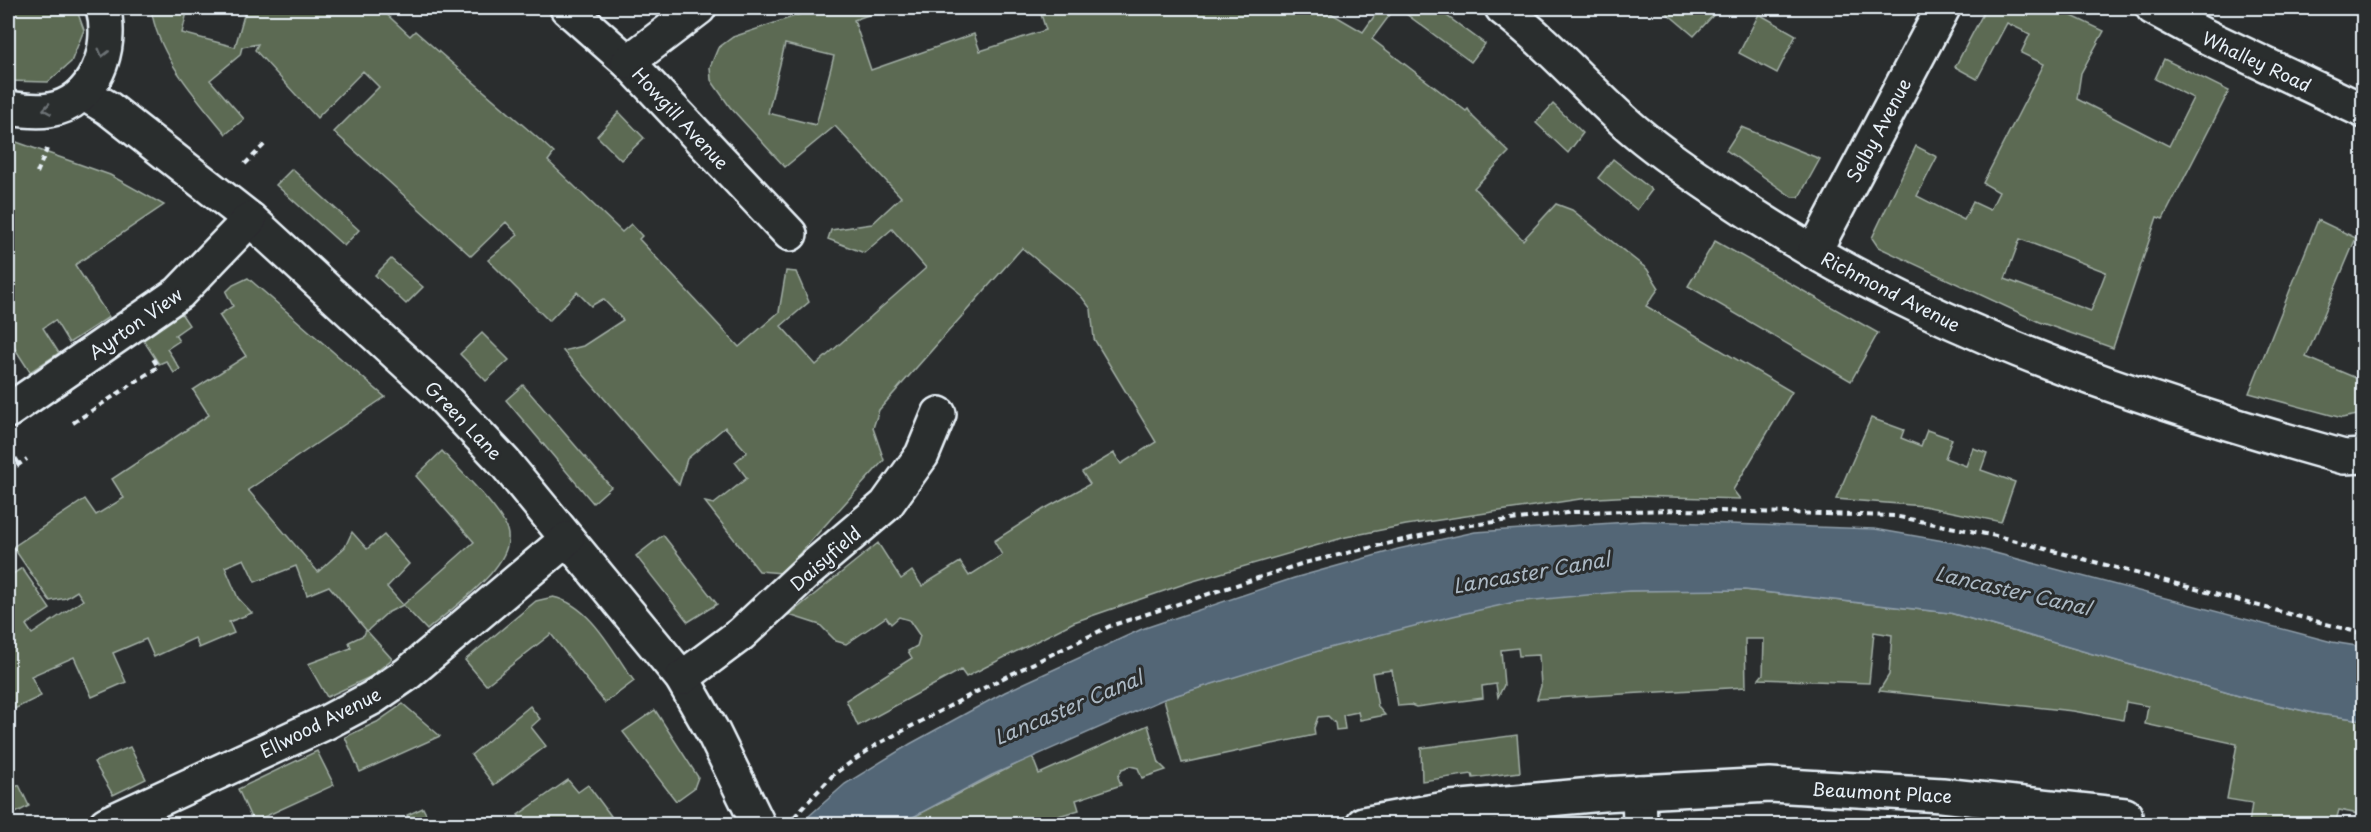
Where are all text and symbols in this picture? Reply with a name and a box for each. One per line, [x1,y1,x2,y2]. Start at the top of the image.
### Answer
street label: Whalley Road [2198,24,2316,98]
one-way arrow [98,48,111,58]
street label: Howgill Avenue [626,61,736,175]
street label: Selby Avenue [1839,73,1917,187]
one-way arrow [42,102,52,115]
street label: Richmond Avenue [1817,244,1966,338]
street label: Ayrton View [83,281,187,365]
street label: Green Lane [419,374,509,466]
street label: Daisyfield [784,519,866,597]
water label: Lancaster Canal [1450,543,1615,601]
water label: Lancaster Canal [1932,558,2097,623]
water label: Lancaster Canal [989,661,1150,752]
street label: Ellwood Avenue [255,680,385,764]
street label: Beaumont Place [1811,775,1953,809]

